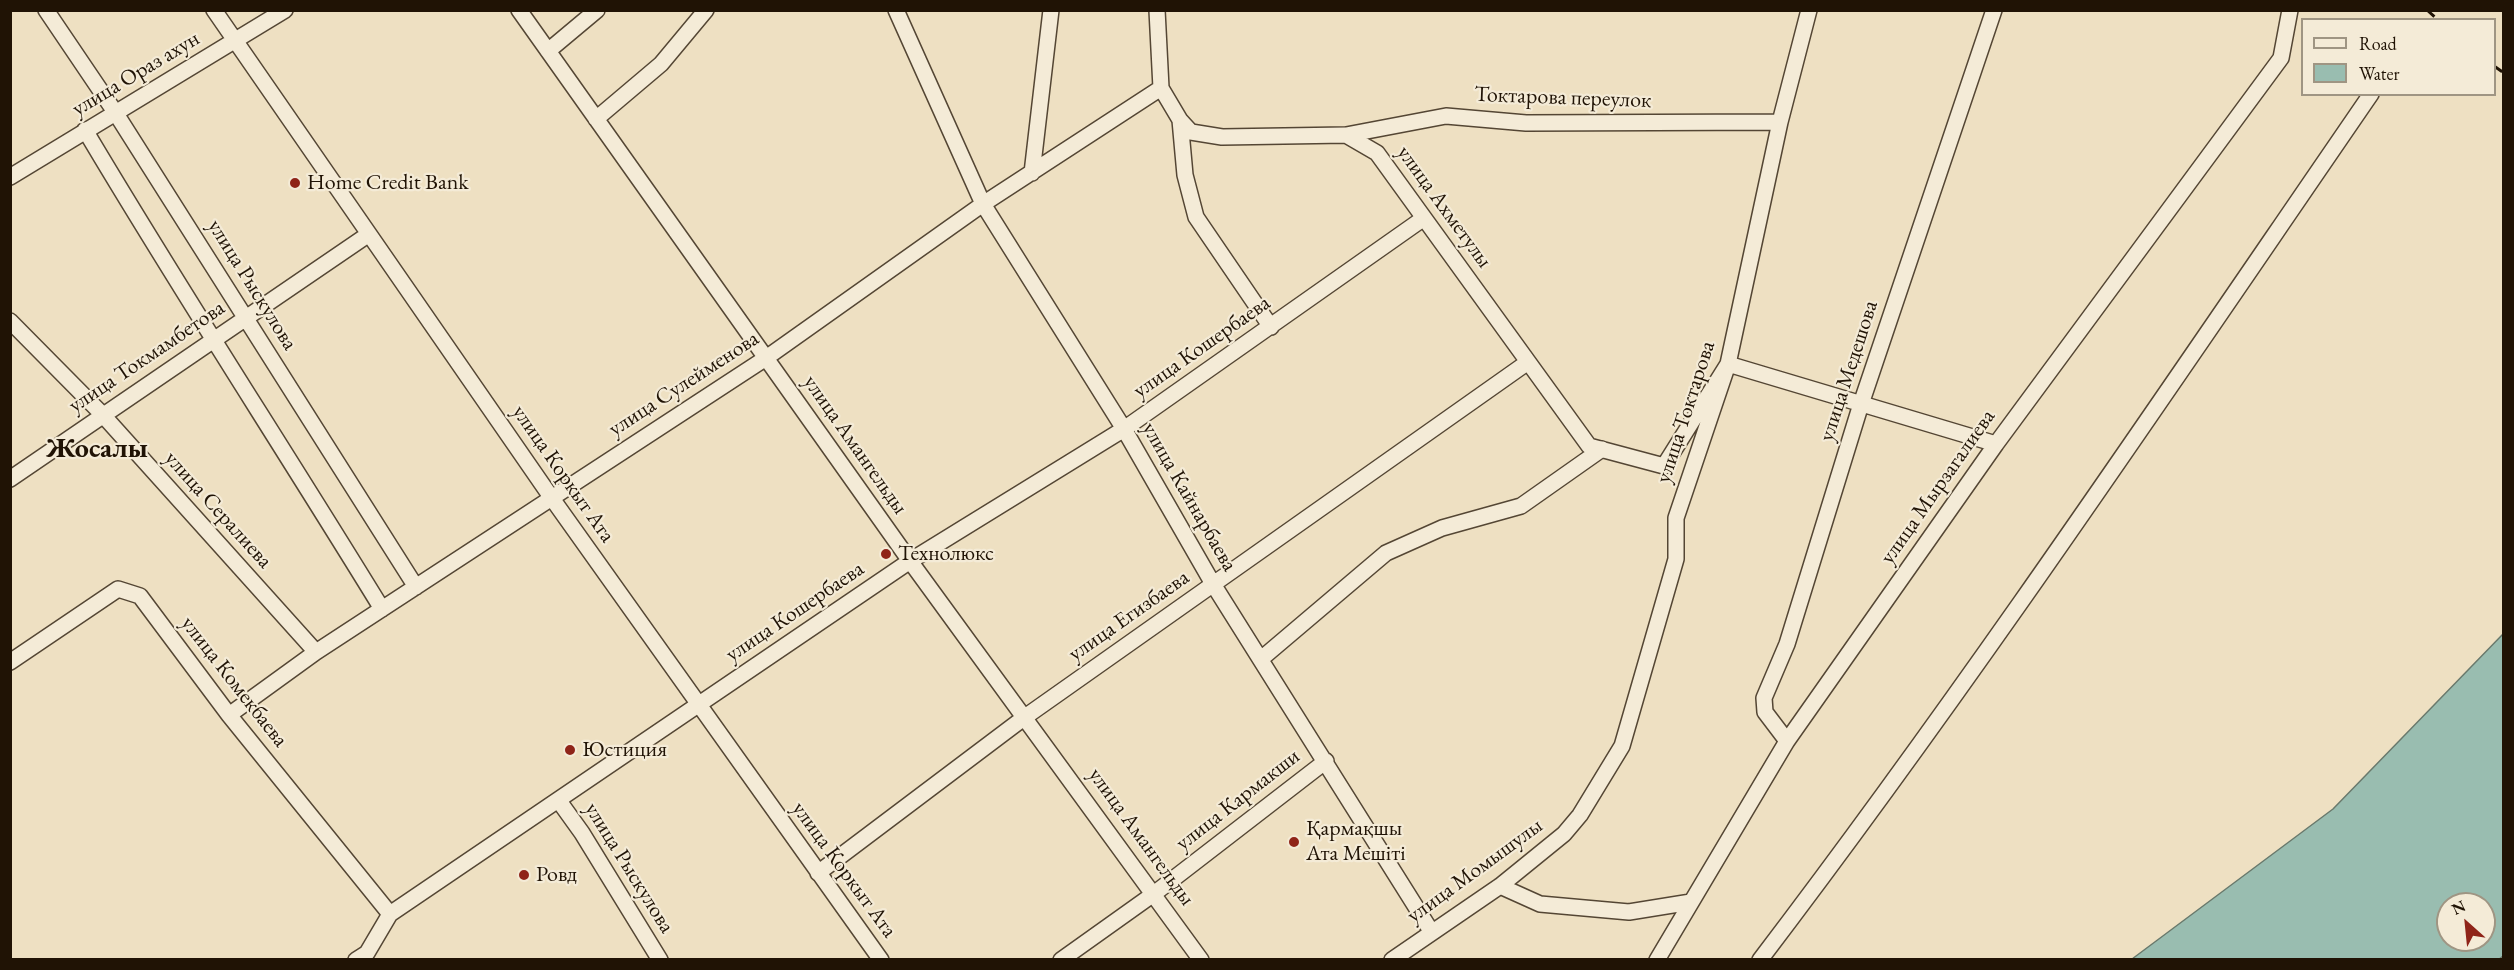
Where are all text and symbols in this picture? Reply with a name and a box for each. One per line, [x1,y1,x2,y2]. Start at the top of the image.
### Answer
legend [2301,18,2496,96]
street label: улица Ораз ахун [67,26,205,122]
text: Road [2359,32,2397,55]
text: Water [2359,62,2400,85]
street label: Токтарова переулок [1474,82,1652,114]
street label: улица Ахметулы [1391,141,1497,273]
place label: Home Credit Bank [307,170,469,196]
marker: Home Credit Bank [288,176,302,190]
street label: улица Рыскулова [201,215,303,355]
street label: улица Кошербаева [1128,290,1276,404]
street label: улица Токмамбетова [64,295,230,419]
street label: улица Медешова [1814,297,1884,445]
street label: улица Сулейменова [604,326,764,442]
street label: улица Токтарова [1651,338,1721,486]
street label: улица Амангельды [797,370,913,520]
street label: улица Коркыт Ата [506,400,620,548]
street label: улица Мырзагалиева [1875,405,2001,569]
street label: улица Кайнарбаева [1136,418,1242,576]
district label: Жосалы [46,432,148,466]
street label: улица Сералиева [158,446,278,574]
place label: Технолюкс [898,541,994,567]
marker: Технолюкс [879,547,893,561]
street label: улица Кошербаева [721,556,869,668]
street label: улица Егизбаева [1064,565,1194,667]
street label: улица Комекбаева [175,611,293,753]
place label: Юстиция [582,737,667,763]
marker: Юстиция [563,743,577,757]
street label: улица Кармакши [1171,743,1305,857]
street label: улица Амангельды [1082,763,1200,911]
street label: улица Коркыт Ата [786,797,902,943]
street label: улица Рыскулова [578,798,680,938]
street label: улица Момышулы [1402,813,1548,929]
place label: Қармақшы Ата Мешіті [1306,816,1406,867]
marker: Қармақшы Ата Мешіті [1287,835,1301,849]
place label: Ровд [536,862,577,888]
marker: Ровд [517,868,531,882]
north arrow [2436,892,2496,952]
text: N [2448,895,2469,920]

